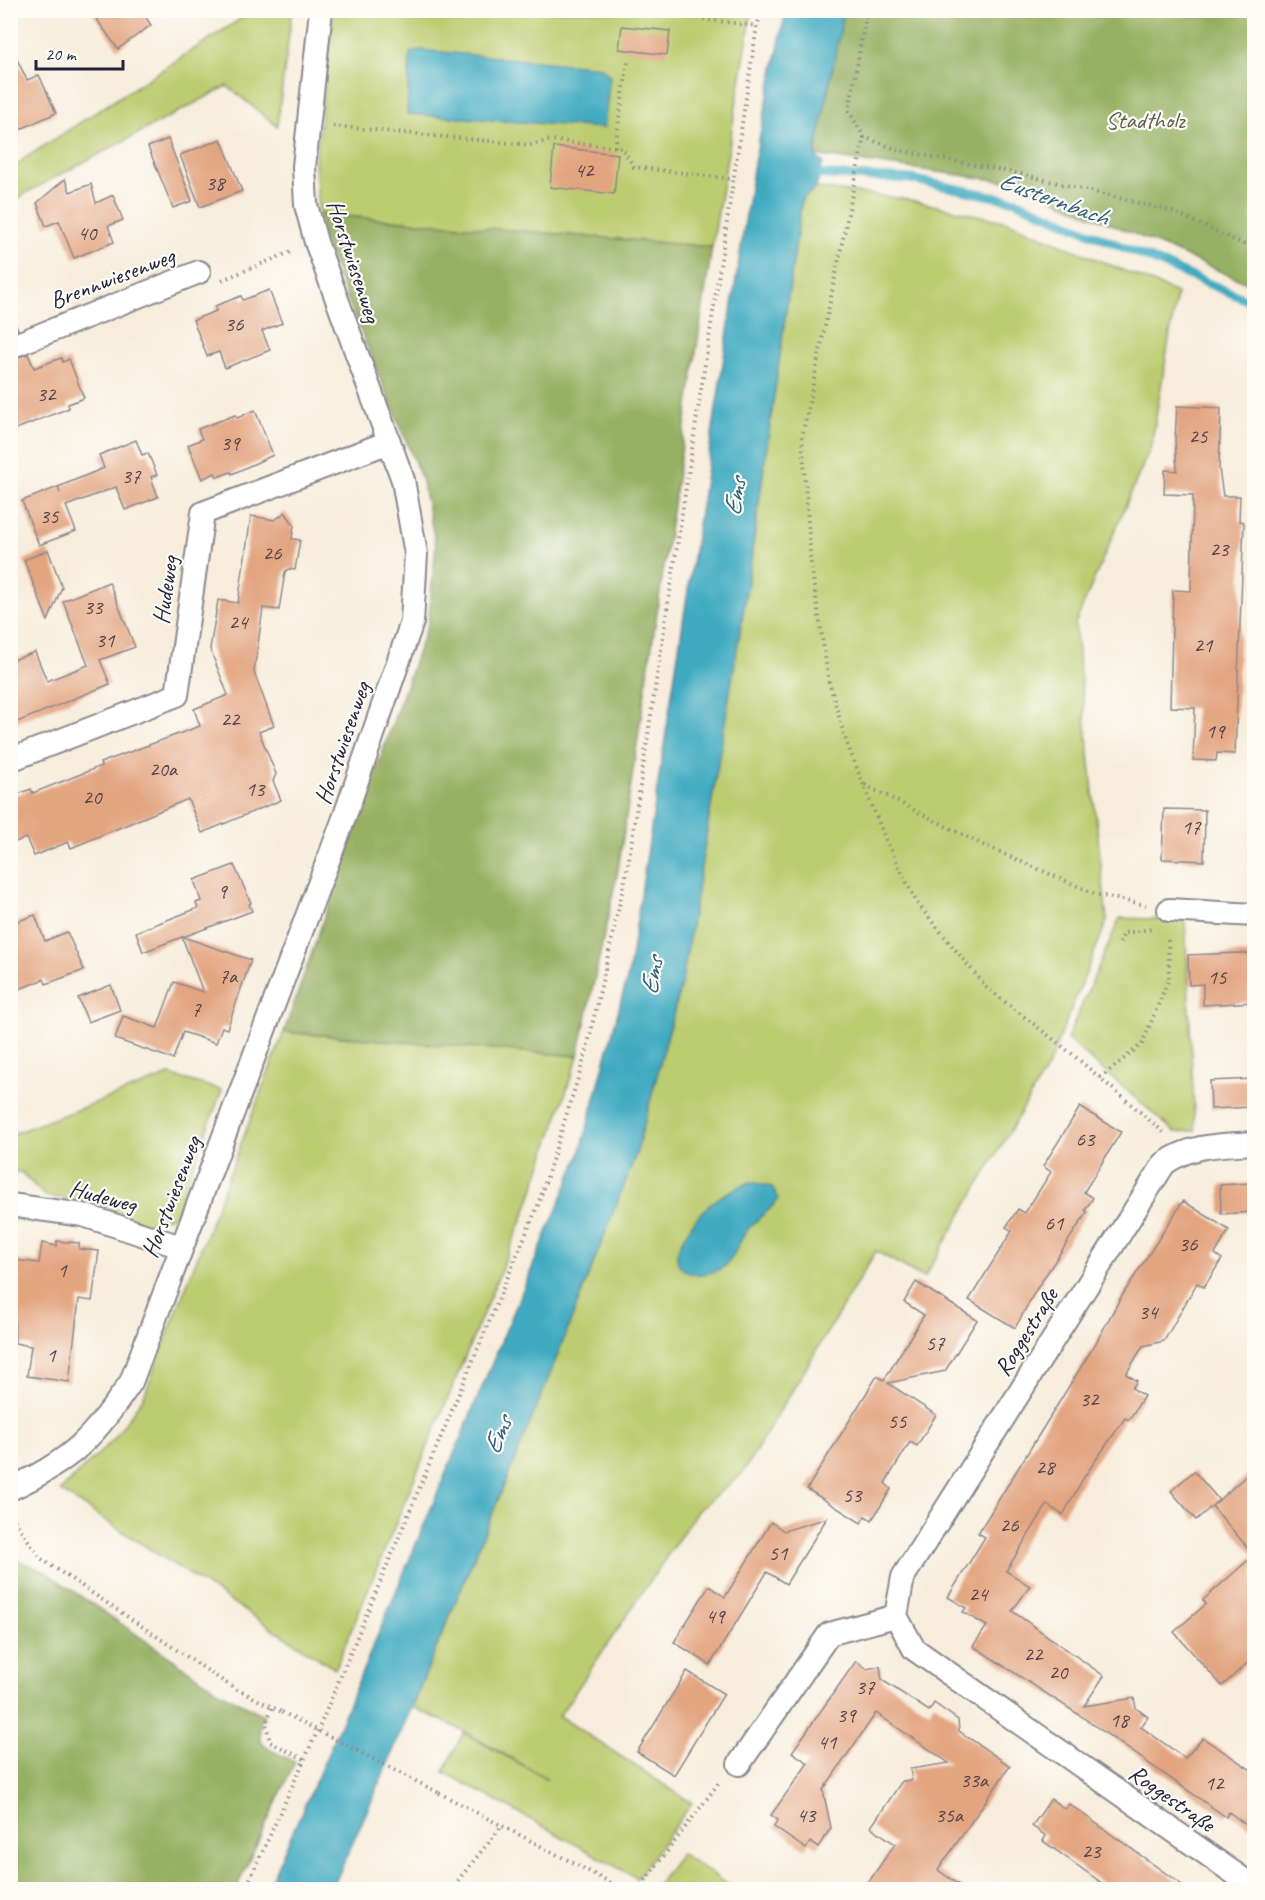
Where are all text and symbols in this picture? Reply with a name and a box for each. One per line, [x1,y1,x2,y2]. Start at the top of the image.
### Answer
scale bar [36,33,123,71]
text: 20 m [45,43,78,65]
park label: Stadtholz [1105,105,1186,135]
house number: 42 [575,157,595,183]
water label: Eusternbach [995,163,1115,234]
house number: 38 [206,170,227,196]
street label: Horstwiesenweg [320,196,389,328]
house number: 40 [78,220,98,246]
street label: Brennwiesenweg [46,240,181,315]
house number: 36 [225,311,244,337]
house number: 32 [37,381,57,407]
house number: 25 [1189,423,1209,449]
house number: 39 [221,430,241,456]
house number: 37 [122,463,142,489]
water label: Ems [715,472,755,518]
house number: 35 [40,503,60,529]
house number: 23 [1210,536,1230,562]
house number: 26 [263,540,282,566]
street label: Hudeweg [145,553,185,626]
house number: 33 [84,594,104,620]
house number: 24 [229,609,250,635]
house number: 31 [96,627,116,653]
house number: 21 [1194,632,1214,658]
street label: Horstwiesenweg [307,676,378,808]
house number: 22 [221,706,241,732]
house number: 19 [1206,718,1226,744]
house number: 20a [149,756,179,782]
house number: 13 [246,776,266,802]
house number: 20 [83,784,103,810]
house number: 17 [1182,814,1202,840]
house number: 9 [217,878,228,904]
water label: Ems [632,951,672,997]
house number: 7a [219,963,239,989]
house number: 15 [1208,964,1228,990]
house number: 7 [191,996,202,1022]
house number: 63 [1076,1126,1096,1152]
street label: Horstwiesenweg [134,1130,209,1262]
street label: Hudeweg [66,1173,141,1220]
house number: 61 [1045,1210,1065,1236]
house number: 36 [1179,1231,1198,1257]
house number: 1 [57,1257,68,1283]
street label: Roggestraße [987,1281,1066,1381]
house number: 34 [1139,1299,1160,1325]
house number: 57 [926,1330,946,1356]
house number: 1 [46,1342,57,1368]
house number: 32 [1080,1386,1100,1412]
water label: Ems [475,1408,522,1459]
house number: 55 [888,1408,908,1434]
house number: 28 [1036,1454,1057,1480]
house number: 53 [843,1482,863,1508]
house number: 26 [1000,1512,1019,1538]
house number: 51 [769,1540,789,1566]
house number: 24 [969,1581,990,1607]
house number: 49 [706,1603,726,1629]
house number: 22 [1024,1641,1044,1667]
house number: 20 [1049,1659,1069,1685]
house number: 37 [856,1674,876,1700]
house number: 39 [837,1702,857,1728]
house number: 18 [1110,1707,1131,1733]
house number: 41 [818,1729,838,1755]
street label: Roggestraße [1123,1758,1223,1840]
house number: 33a [960,1767,990,1793]
house number: 12 [1205,1770,1225,1796]
house number: 43 [797,1802,817,1828]
house number: 35a [935,1802,965,1828]
house number: 23 [1082,1838,1102,1864]

